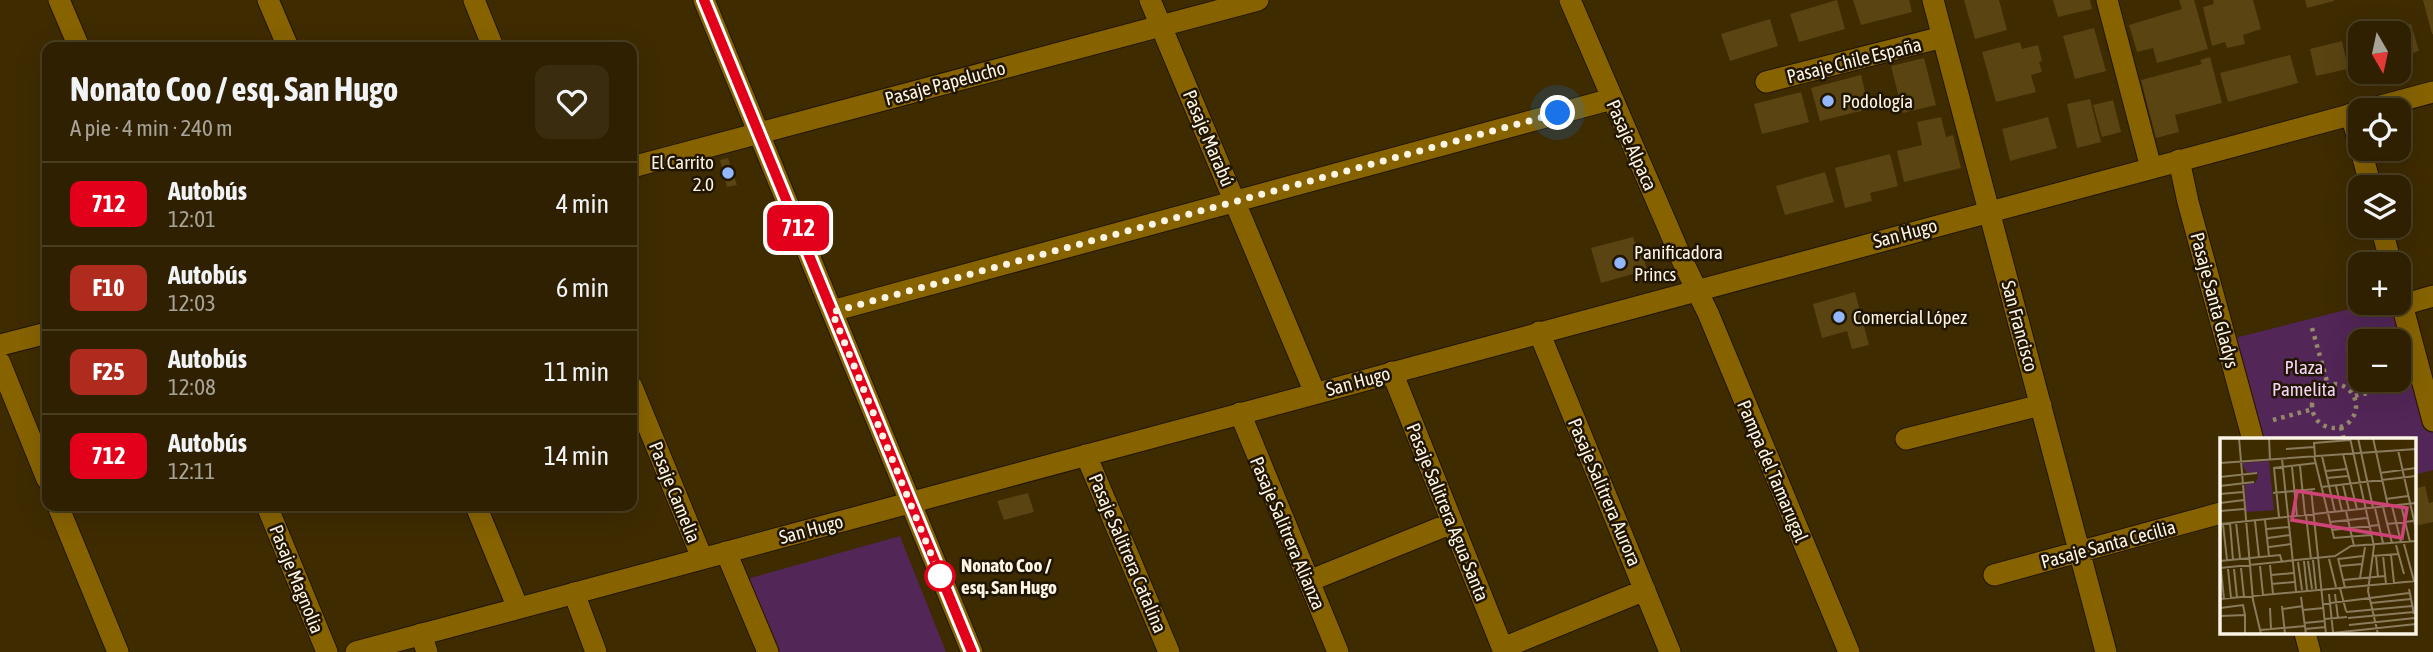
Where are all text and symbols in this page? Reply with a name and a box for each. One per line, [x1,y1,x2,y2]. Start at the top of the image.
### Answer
north arrow [2348,21,2412,84]
map controls [2348,21,2411,392]
street label: Pasaje Chile España [1784,33,1924,87]
street label: Pasaje Papelucho [882,56,1008,110]
button: heart [535,65,609,139]
text: Nonato Coo / esq. San Hugo [70,70,398,108]
street label: Pasaje Marabú [1179,86,1239,190]
place label: Podología [1842,90,1913,112]
marker: Podología [1820,93,1836,109]
your location [1540,95,1575,130]
street label: Pasaje Alpaca [1602,96,1662,194]
button: locate [2348,98,2411,161]
text: A pie · 4 min · 240 m [70,115,233,141]
place label: El Carrito 2.0 [651,151,714,195]
marker: El Carrito 2.0 [720,165,736,181]
button: layers [2348,175,2411,238]
text: Autobús [168,176,247,206]
text: 4 min [556,189,609,219]
text: 712 [92,190,125,217]
line badge: 712 [758,205,838,251]
text: 12:01 [168,206,216,232]
text: 712 [781,214,815,241]
street label: San Hugo [1870,214,1940,252]
street label: Pasaje Santa Gladys [2186,230,2244,370]
place label: Panificadora Princs [1634,241,1723,285]
button: + [2348,252,2411,315]
marker: Panificadora Princs [1612,255,1628,271]
text: Autobús [168,260,247,290]
text: 6 min [556,273,609,303]
text: F10 [92,274,125,301]
street label: San Francisco [1997,278,2043,374]
text: 12:03 [168,290,216,316]
place label: Comercial López [1853,306,1967,328]
marker: Comercial López [1831,309,1847,325]
button: − [2348,329,2411,392]
text: Autobús [168,344,247,374]
park label: Plaza Pamelita [2272,356,2336,400]
text: 11 min [544,357,609,387]
text: F25 [92,358,125,385]
street label: San Hugo [1323,362,1393,400]
text: 12:08 [168,374,216,400]
street label: Pampa del Tamarugal [1733,397,1813,545]
street label: Pasaje Salitrera Aurora [1564,415,1646,569]
street label: Pasaje Salitrera Agua Santa [1402,420,1494,604]
text: Autobús [168,428,247,458]
street label: Pasaje Camelia [645,438,705,546]
inset map [2220,438,2416,634]
text: 14 min [544,441,609,471]
text: 712 [92,442,125,469]
street label: Pasaje Salitrera Alianza [1246,453,1330,613]
text: 12:11 [168,458,215,484]
street label: Pasaje Salitrera Catalina [1085,470,1171,636]
street label: San Hugo [776,510,846,548]
street label: Pasaje Santa Cecilia [2038,515,2178,573]
street label: Pasaje Magnolia [265,522,329,636]
place label: Nonato Coo / esq. San Hugo [961,554,1057,598]
marker: Nonato Coo / esq. San Hugo [925,561,955,591]

